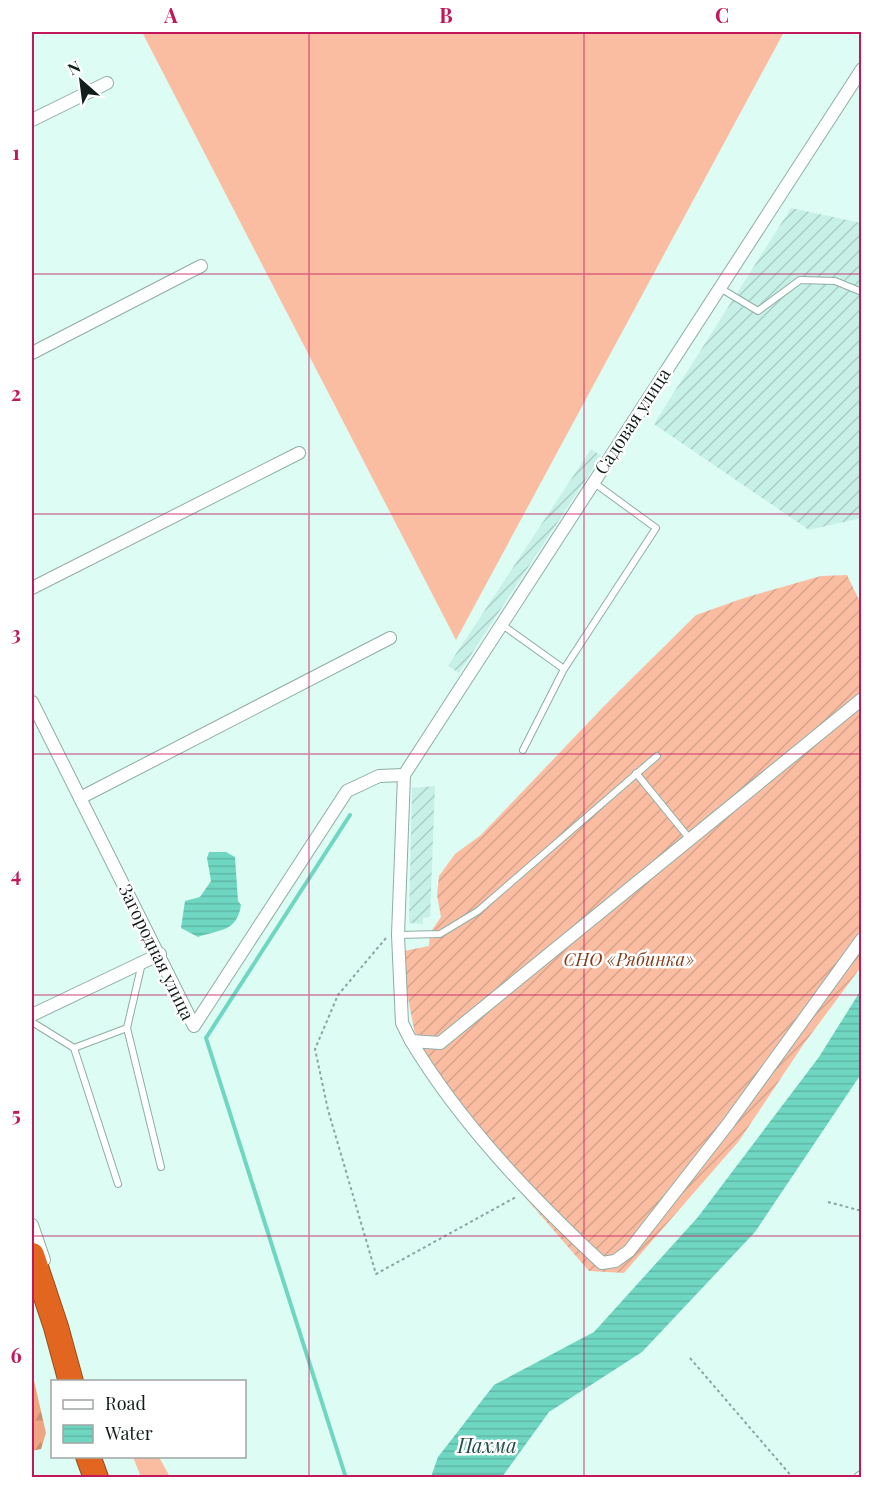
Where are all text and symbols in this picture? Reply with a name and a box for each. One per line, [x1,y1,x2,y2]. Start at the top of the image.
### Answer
text: A [163,1,178,28]
text: B [439,1,453,28]
text: C [715,1,729,28]
north arrow [51,51,111,111]
text: N [64,55,84,79]
text: 1 [12,138,20,165]
street label: Садовая улица [589,363,675,479]
text: 2 [11,379,21,406]
text: 3 [11,619,21,646]
text: 4 [11,860,21,887]
street label: Загородная улица [114,880,200,1024]
park label: СНО «Рябинка» [563,947,695,971]
text: 5 [11,1100,21,1127]
text: 6 [10,1341,22,1368]
legend [51,1380,246,1458]
text: Road [105,1391,146,1415]
text: Water [104,1421,153,1445]
water label: Пахма [456,1431,517,1458]

